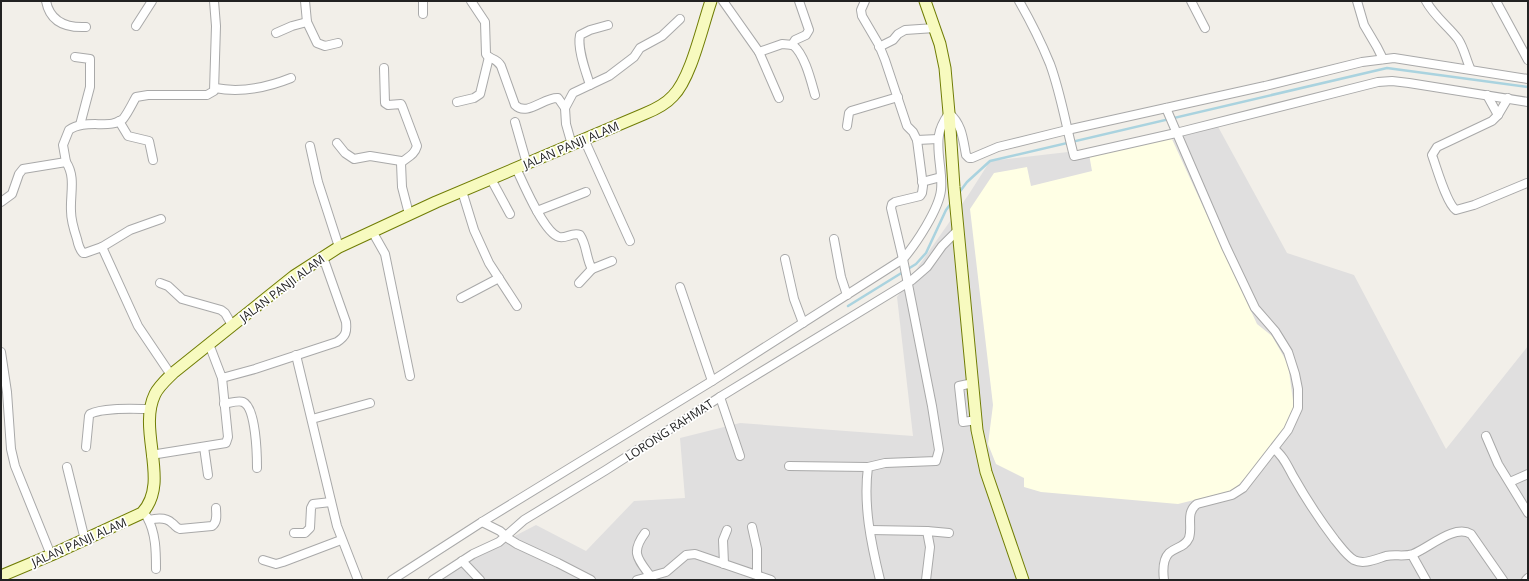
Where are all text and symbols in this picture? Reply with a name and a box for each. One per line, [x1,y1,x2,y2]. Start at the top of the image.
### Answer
street label: JALAN PANJI ALAM [520,117,622,173]
street label: JALAN PANJI ALAM [235,250,328,326]
street label: LORONG RAHMAT [622,395,717,465]
street label: JALAN PANJI ALAM [28,513,129,571]

